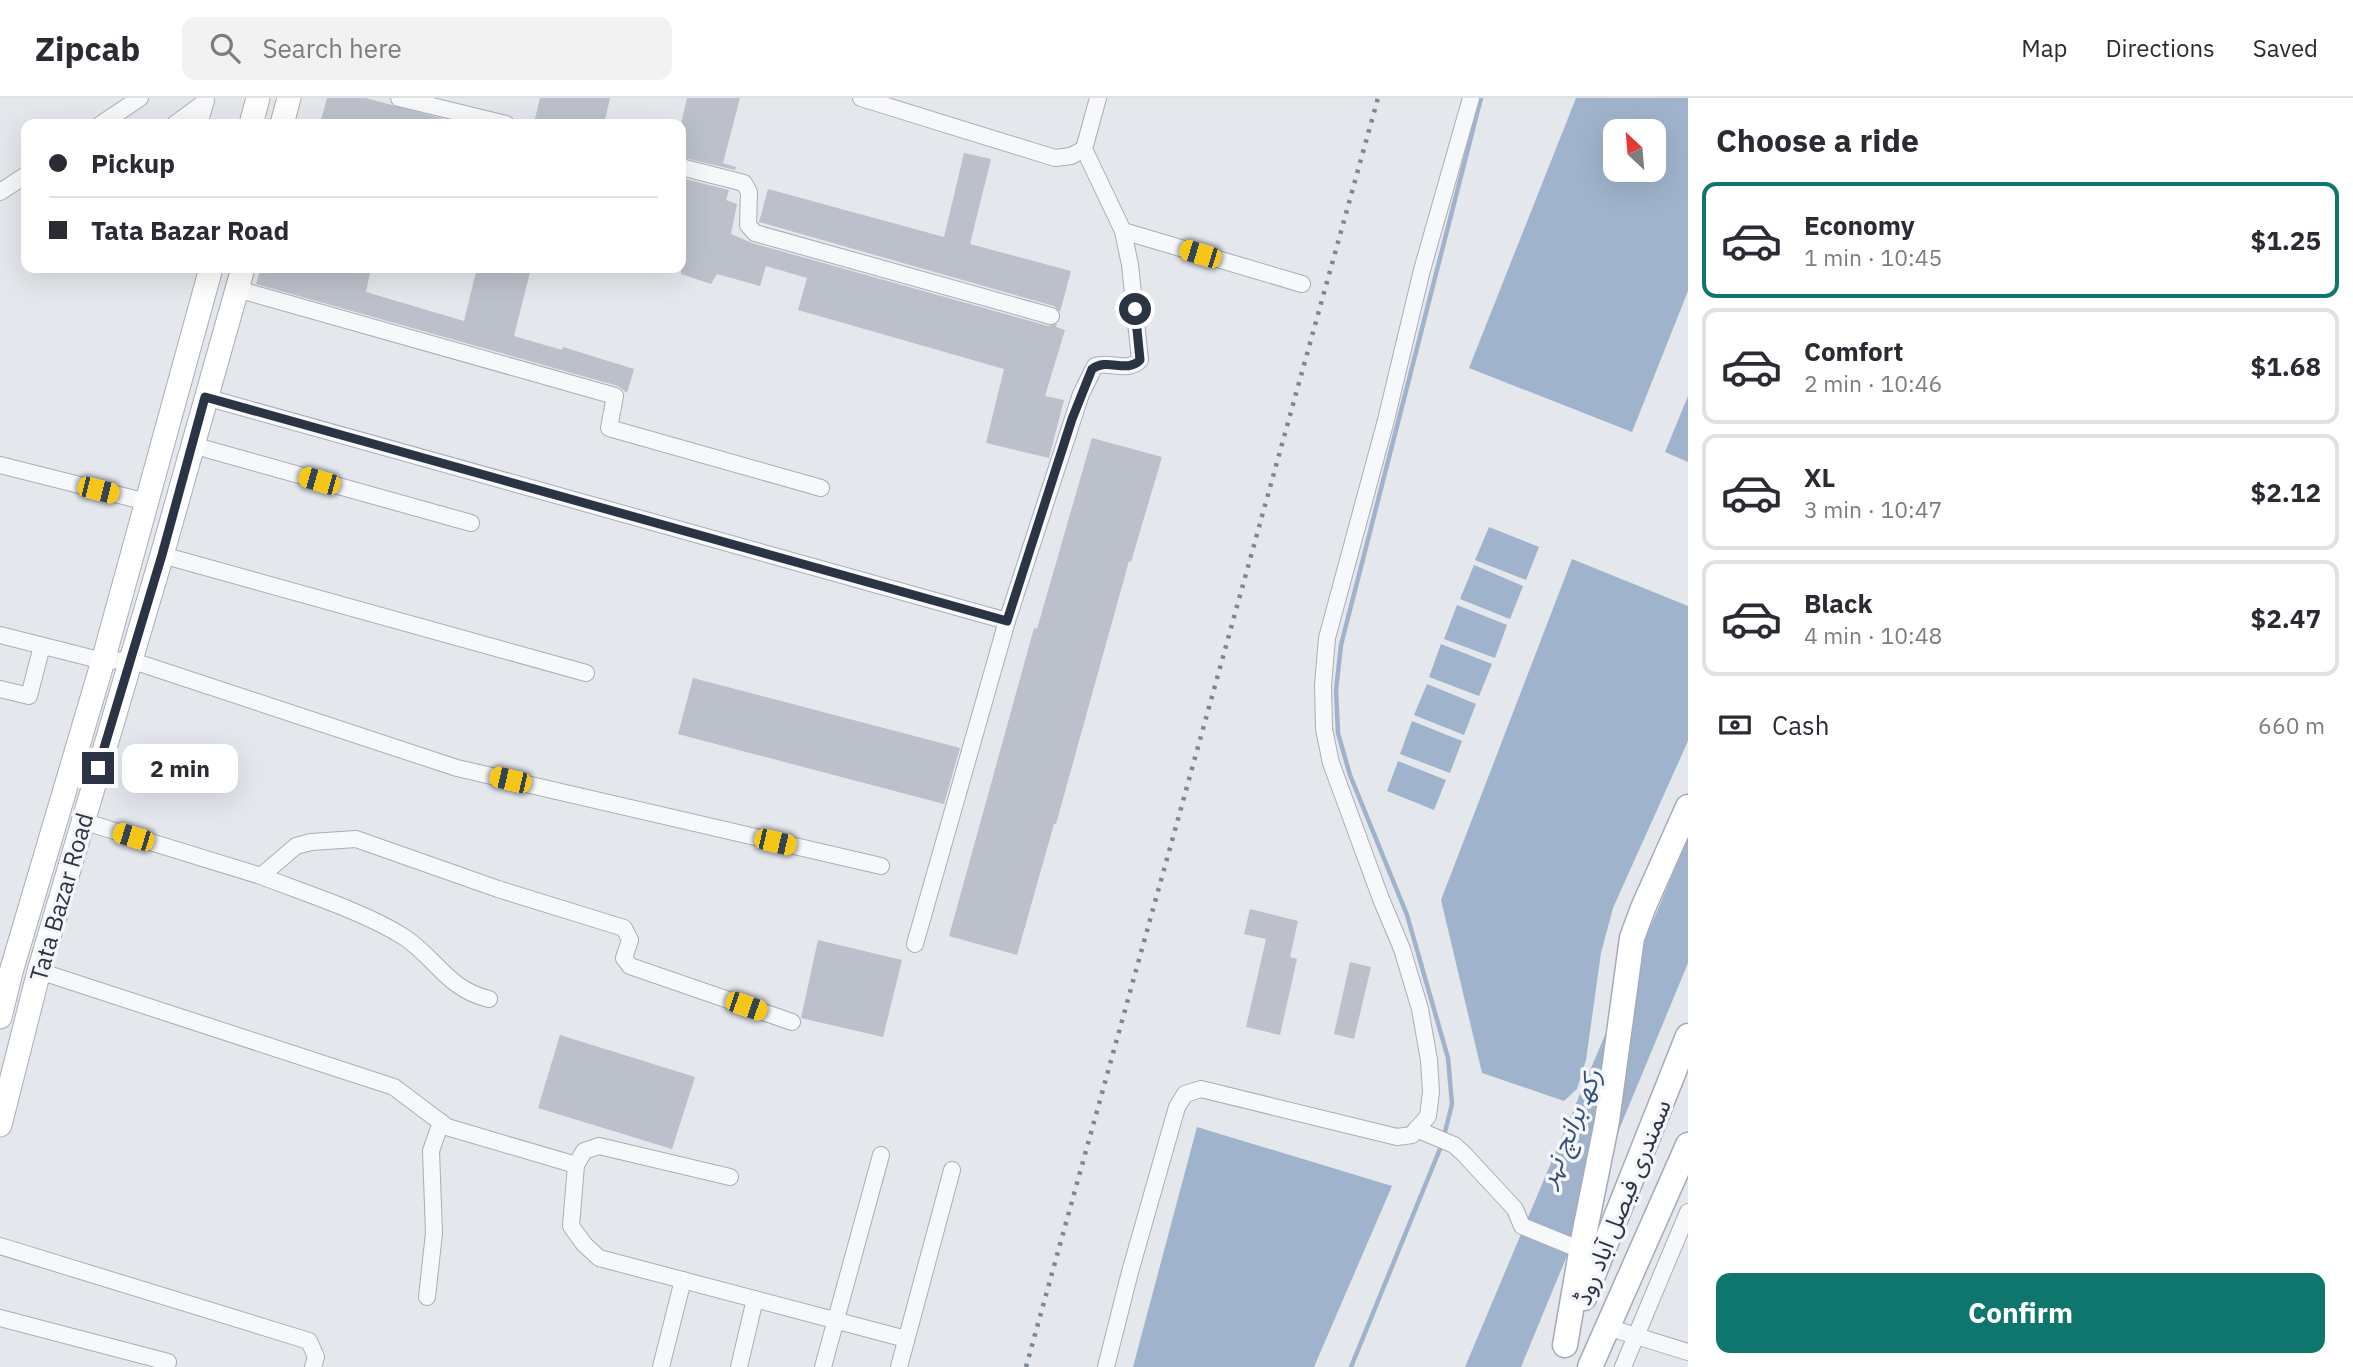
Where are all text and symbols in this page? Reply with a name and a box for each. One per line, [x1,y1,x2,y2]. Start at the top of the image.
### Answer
search box [182,17,672,80]
text: Zipcab [35,27,140,70]
icon: search [206,29,244,67]
text: Search here [262,31,402,65]
text: Map [2021,32,2067,64]
text: Directions [2105,32,2215,64]
text: Saved [2253,32,2318,64]
north arrow [1603,119,1666,182]
map controls [1603,119,1666,182]
text: Choose a ride [1716,119,1919,161]
text: Pickup [91,146,175,180]
text: Economy [1804,208,1915,242]
icon: car [1720,209,1783,272]
text: Tata Bazar Road [91,213,289,247]
text: $1.25 [2251,223,2321,257]
car [1177,238,1224,270]
text: 1 min · 10:45 [1804,242,1942,272]
route start [1119,293,1151,325]
text: Comfort [1804,334,1903,368]
icon: car [1720,335,1783,398]
text: $1.68 [2251,349,2321,383]
text: 2 min · 10:46 [1804,368,1942,398]
text: XL [1804,460,1835,494]
icon: car [1720,461,1783,524]
car [296,465,343,497]
car [76,475,121,505]
text: $2.12 [2251,475,2321,509]
text: 3 min · 10:47 [1804,494,1942,524]
text: Black [1804,586,1872,620]
icon: car [1720,587,1783,650]
text: $2.47 [2251,601,2321,635]
text: 4 min · 10:48 [1804,620,1942,650]
icon: cash [1716,706,1754,744]
text: Cash [1772,708,1829,742]
text: 660 m [2258,710,2325,740]
callout: 2 min [122,744,238,792]
route end [82,752,114,784]
text: 2 min [150,753,210,783]
car [488,765,533,795]
street label: Tata Bazar Road [22,809,100,985]
car [110,821,157,853]
car [753,827,798,857]
car [723,989,770,1023]
water label: رکھ برانچ نہر [1528,1063,1613,1194]
street label: سمندری فیصل آباد روڈ [1566,1094,1678,1310]
button: Confirm [1716,1273,2325,1353]

